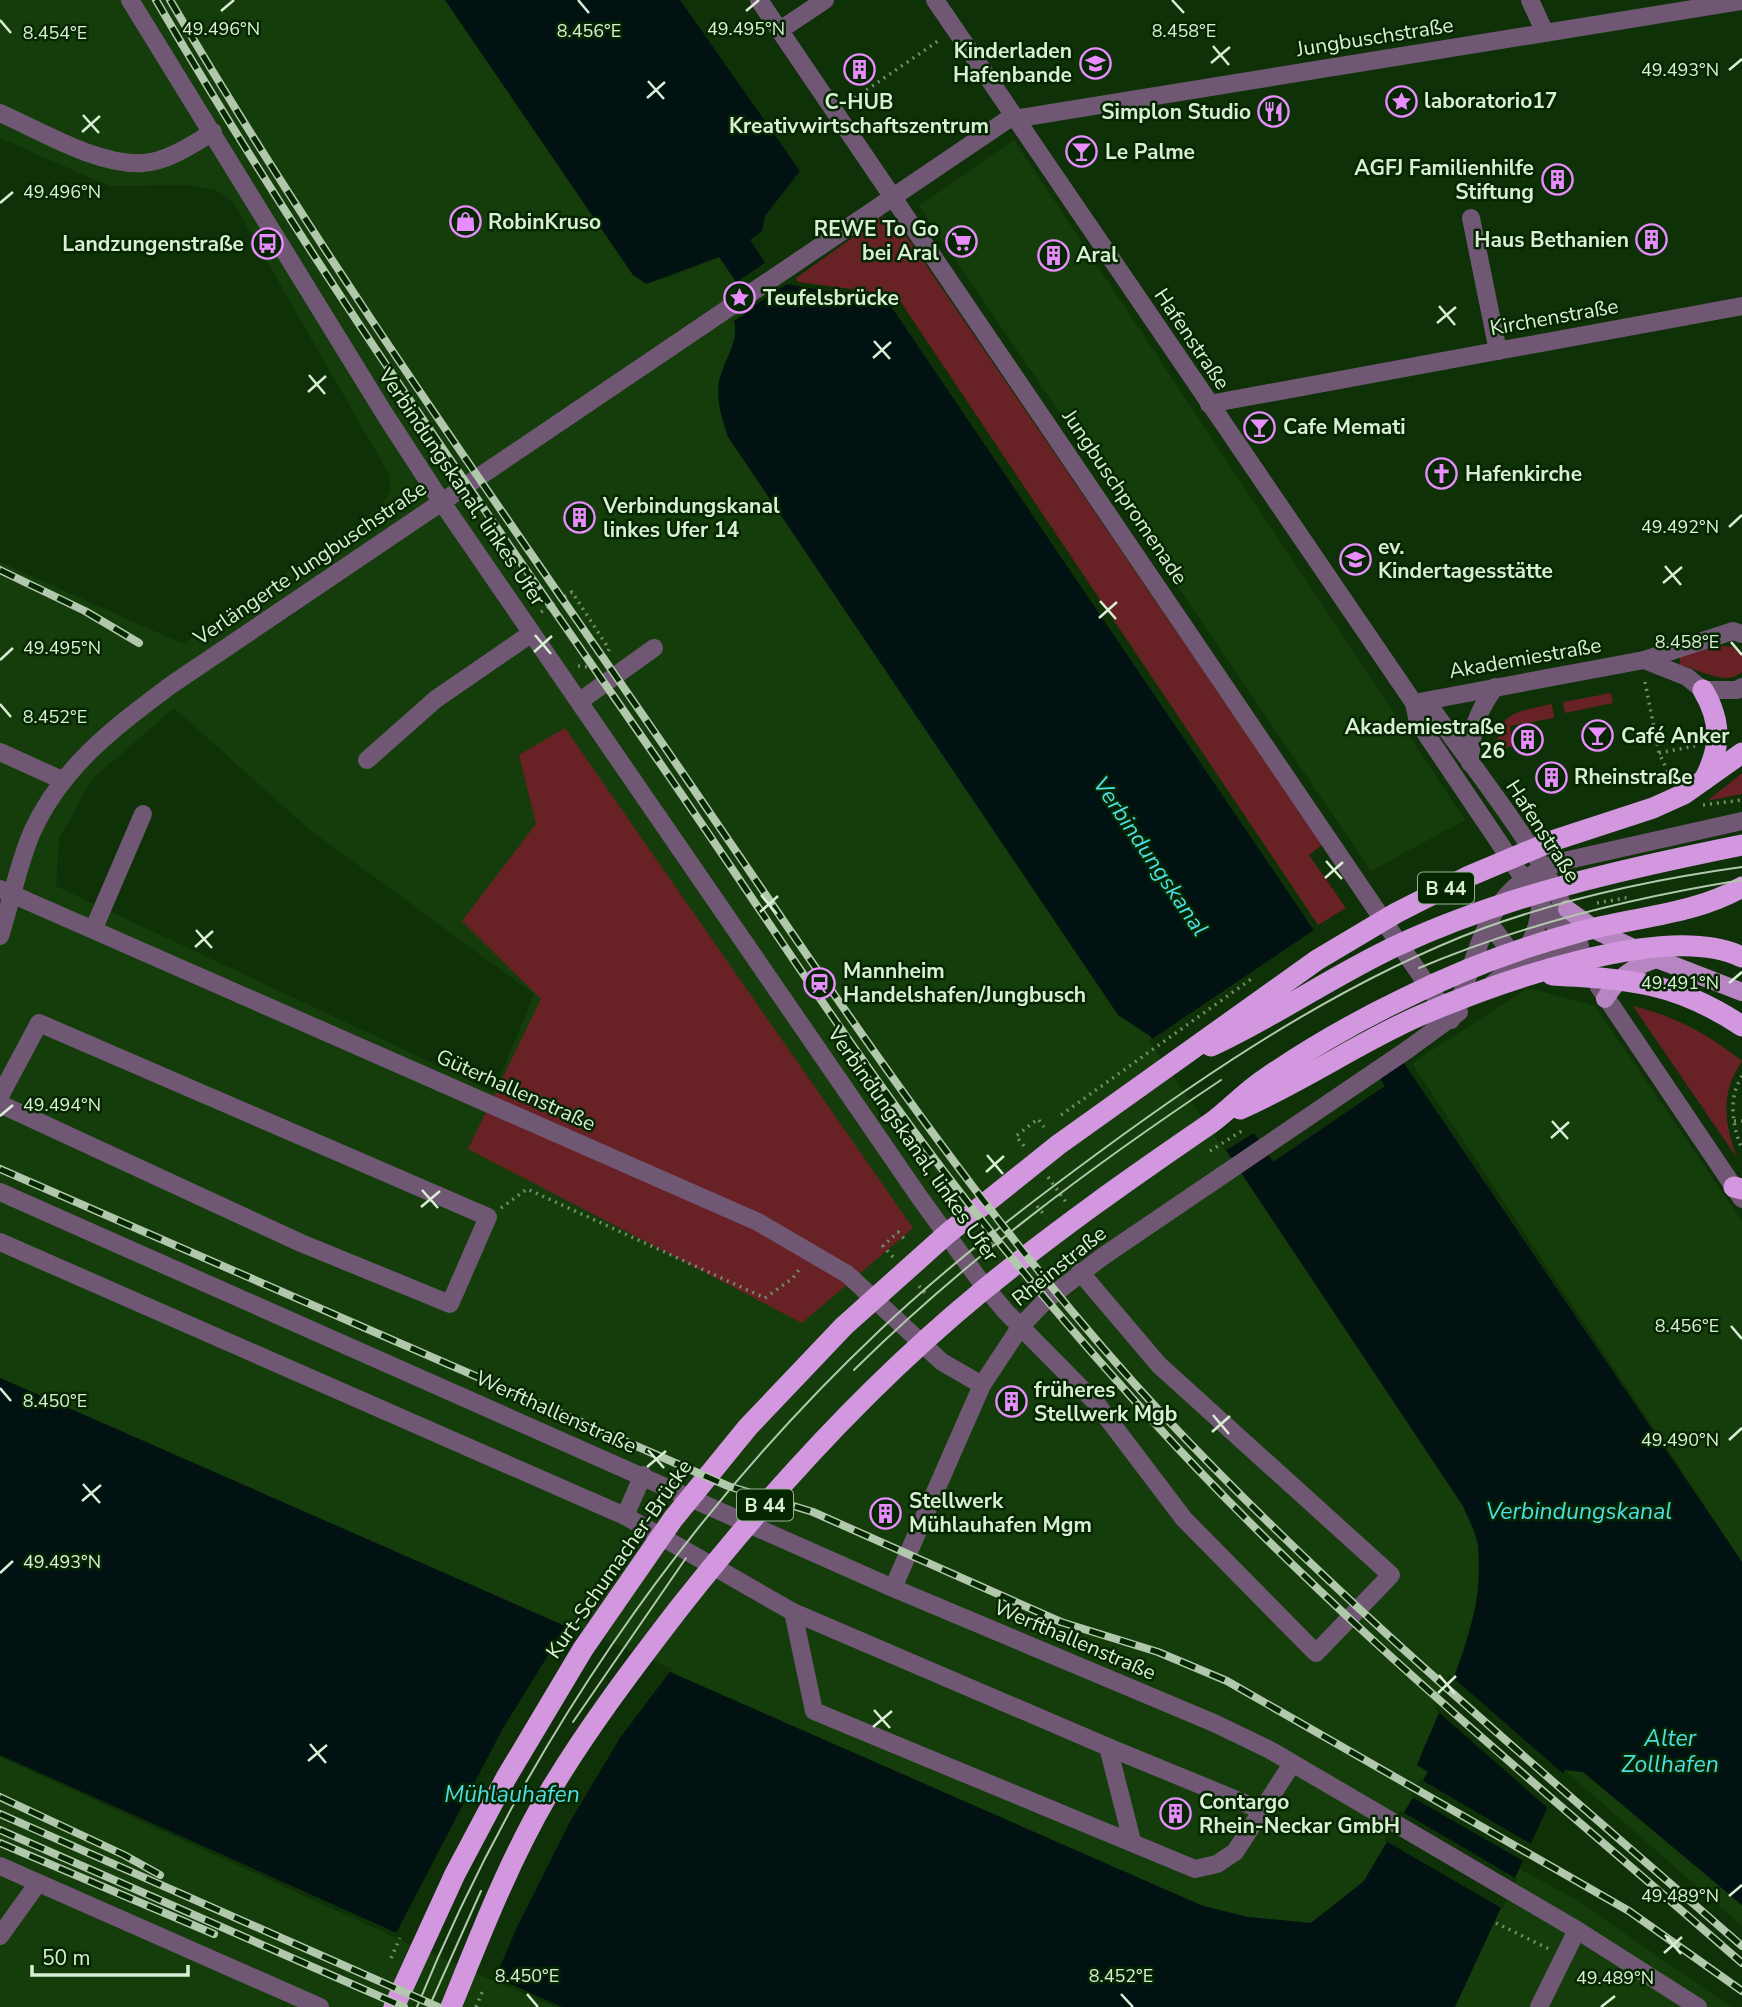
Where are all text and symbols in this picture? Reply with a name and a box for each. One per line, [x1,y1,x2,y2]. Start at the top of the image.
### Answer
street label: Jungbuschstraße [1294,11,1456,63]
text: 49.496°N [182,17,260,41]
text: 49.495°N [707,17,785,41]
text: 8.456°E [557,19,621,43]
text: 8.458°E [1152,19,1216,43]
text: 8.454°E [23,21,87,45]
place label: Kinderladen Hafenbande [953,37,1072,89]
school or university icon: Kinderladen Hafenbande [1078,46,1112,80]
building icon: C-HUB Kreativwirtschaftszentrum [842,53,876,87]
text: 49.493°N [1641,58,1719,82]
place icon: laboratorio17 [1384,84,1418,118]
place label: laboratorio17 [1424,87,1557,115]
place label: C-HUB Kreativwirtschaftszentrum [729,88,989,140]
restaurant icon: Simplon Studio [1257,95,1291,129]
place label: Simplon Studio [1101,98,1251,126]
bar icon: Le Palme [1065,135,1099,169]
place label: Le Palme [1105,138,1195,166]
place label: AGFJ Familienhilfe Stiftung [1354,154,1534,206]
building icon: AGFJ Familienhilfe Stiftung [1540,163,1574,197]
text: 49.496°N [23,180,101,204]
shop icon: RobinKruso [448,205,482,239]
place label: RobinKruso [488,208,601,236]
place label: REWE To Go bei Aral [814,215,939,267]
building icon: Haus Bethanien [1635,223,1669,257]
supermarket icon: REWE To Go bei Aral [945,224,979,258]
place label: Haus Bethanien [1474,226,1629,254]
bus stop icon: Landzungenstraße [250,227,284,261]
place label: Landzungenstraße [62,230,244,258]
building icon: Aral [1036,238,1070,272]
place label: Aral [1076,241,1118,269]
place icon: Teufelsbrücke [723,281,757,315]
street label: Hafenstraße [1148,283,1236,395]
place label: Teufelsbrücke [763,284,899,312]
street label: Kirchenstraße [1488,292,1620,342]
street label: Verbindungskanal, linkes Ufer [371,362,552,612]
street label: Jungbuschpromenade [1055,403,1194,590]
bar icon: Cafe Memati [1243,410,1277,444]
place label: Cafe Memati [1283,413,1406,441]
church icon: Hafenkirche [1425,457,1459,491]
place label: Hafenkirche [1465,460,1582,488]
street label: Verlängerte Jungbuschstraße [187,474,432,652]
place label: Verbindungskanal linkes Ufer 14 [602,492,780,544]
building icon: Verbindungskanal linkes Ufer 14 [563,501,597,535]
text: 49.492°N [1641,515,1719,539]
place label: ev. Kindertagesstätte [1378,533,1553,585]
school or university icon: ev. Kindertagesstätte [1338,542,1372,576]
text: 8.458°E [1655,630,1719,654]
street label: Akademiestraße [1447,631,1603,685]
text: 49.495°N [23,636,101,660]
text: 8.452°E [23,705,87,729]
place label: Akademiestraße 26 [1345,713,1505,765]
bar icon: Café Anker [1581,719,1615,753]
building icon: Akademiestraße 26 [1511,722,1545,756]
place label: Café Anker [1621,722,1730,750]
building icon: Rheinstraße [1534,760,1568,794]
place label: Rheinstraße [1574,763,1693,791]
water label: Verbindungskanal [1086,770,1216,942]
street label: Hafenstraße [1499,774,1587,888]
road number: B 44 [1418,873,1474,904]
place label: Mannheim Handelshafen/Jungbusch [843,957,1086,1009]
station icon: Mannheim Handelshafen/Jungbusch [803,966,837,1000]
text: 49.491°N [1641,971,1719,995]
street label: Verbindungskanal, linkes Ufer [820,1020,1005,1268]
street label: Güterhallenstraße [432,1042,600,1138]
text: 49.494°N [23,1093,101,1117]
street label: Rheinstraße [1006,1219,1112,1313]
text: 8.456°E [1655,1314,1719,1338]
street label: Werfthallenstraße [471,1364,641,1460]
place label: früheres Stellwerk Mgb [1034,1376,1177,1428]
building icon: früheres Stellwerk Mgb [994,1385,1028,1419]
text: 8.450°E [23,1389,87,1413]
text: 49.490°N [1641,1428,1719,1452]
street label: Kurt-Schumacher-Brücke [539,1454,699,1664]
place label: Stellwerk Mühlauhafen Mgm [909,1487,1092,1539]
road number: B 44 [737,1490,793,1520]
building icon: Stellwerk Mühlauhafen Mgm [869,1496,903,1530]
water label: Verbindungskanal [1486,1496,1672,1527]
text: 49.493°N [23,1550,101,1574]
street label: Werfthallenstraße [990,1593,1160,1687]
water label: Alter Zollhafen [1621,1723,1719,1780]
water label: Mühlauhafen [444,1779,580,1810]
place label: Contargo Rhein-Neckar GmbH [1199,1788,1400,1840]
building icon: Contargo Rhein-Neckar GmbH [1159,1797,1193,1831]
text: 49.489°N [1641,1884,1719,1908]
scale bar [32,1934,187,1978]
text: 50 m [42,1944,91,1972]
text: 8.450°E [495,1964,559,1988]
text: 8.452°E [1089,1964,1153,1988]
text: 49.489°N [1576,1966,1654,1990]

